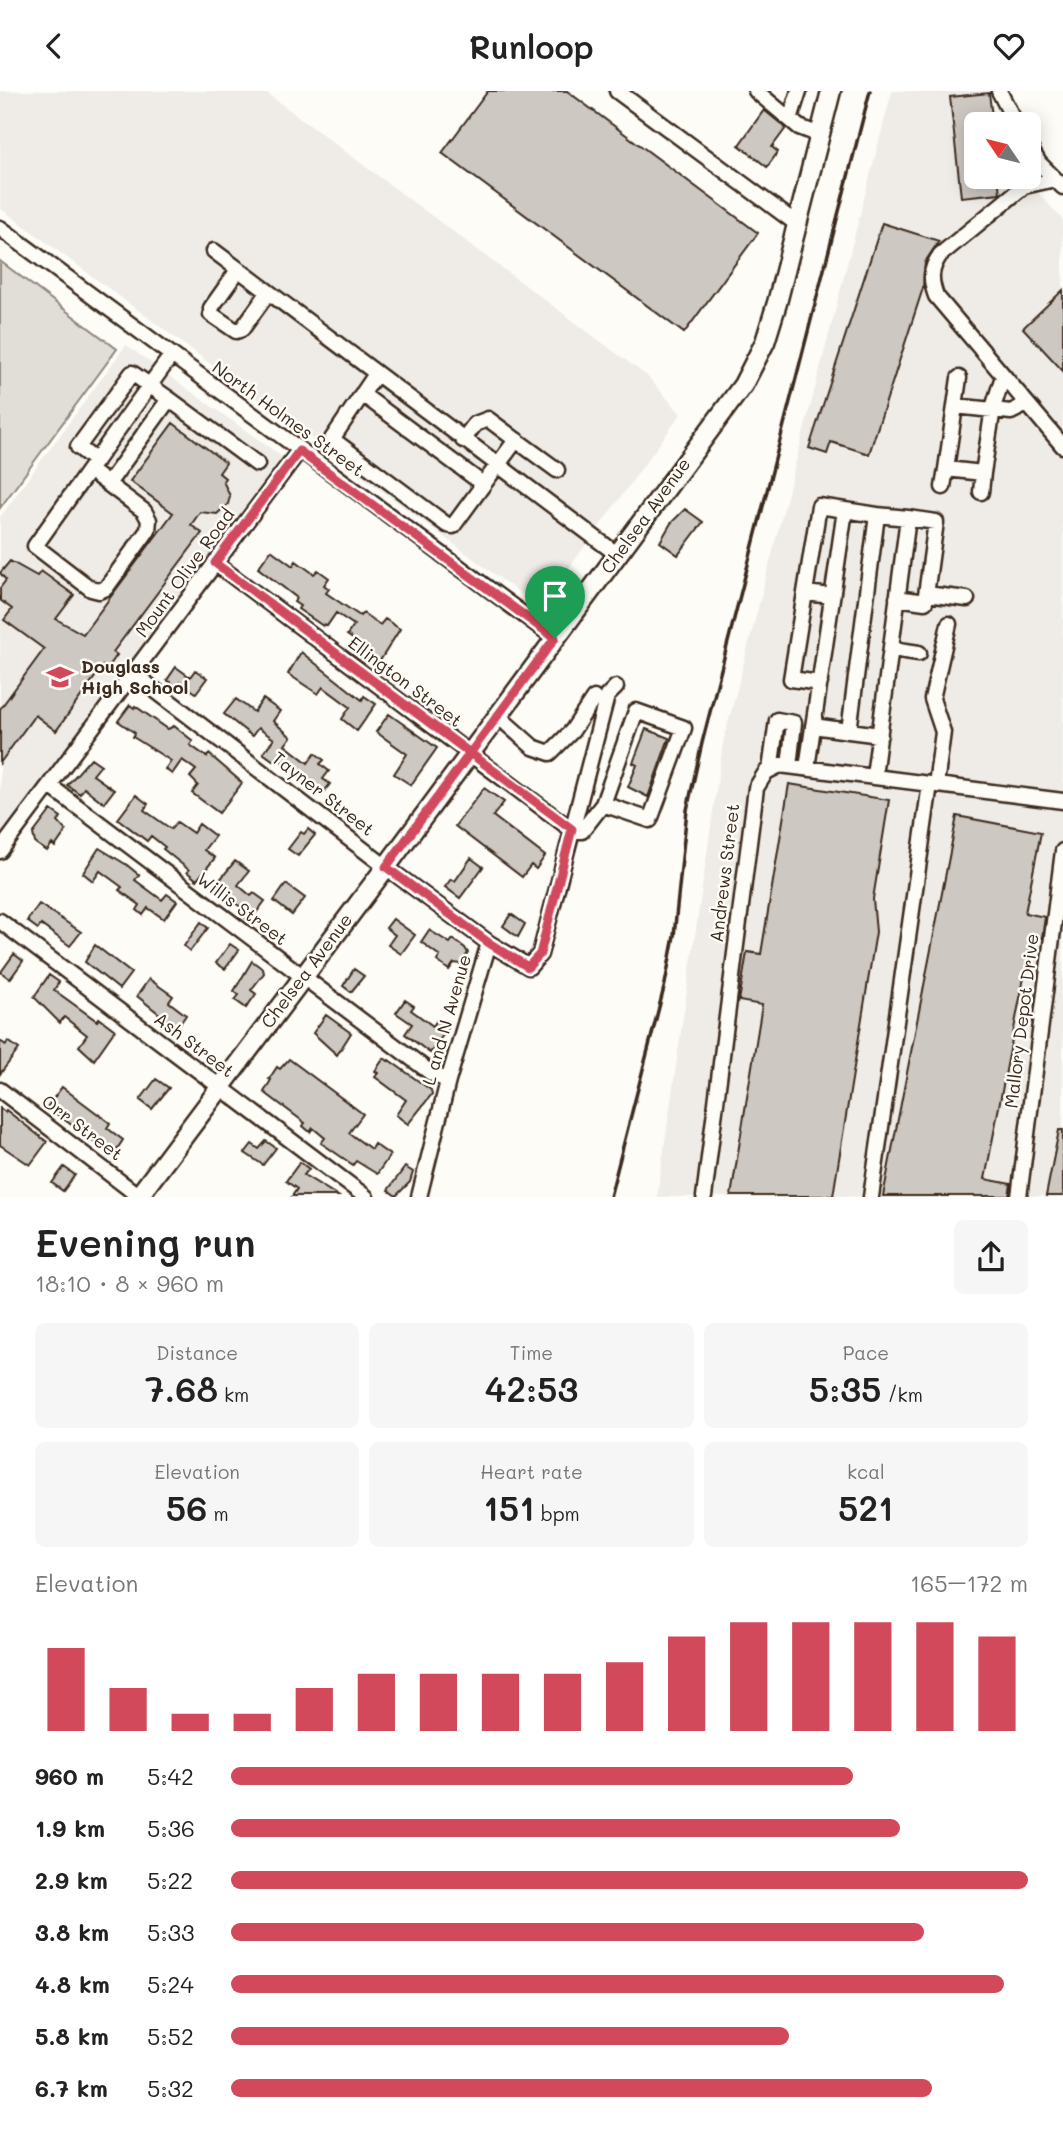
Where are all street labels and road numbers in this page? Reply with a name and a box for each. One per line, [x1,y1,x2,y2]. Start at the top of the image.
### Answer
street label: North Holmes Street [208,355,369,481]
street label: Chelsea Avenue [595,453,695,578]
street label: Mount Olive Road [129,503,239,642]
street label: Ellington Street [344,630,467,732]
street label: Tayner Street [267,746,380,841]
street label: Andrews Street [704,802,744,944]
street label: Willis Street [192,866,293,950]
street label: Chelsea Avenue [255,908,357,1033]
street label: Mallory Depot Drive [998,932,1044,1110]
street label: L and N Avenue [416,952,476,1088]
street label: Ash Street [150,1006,240,1082]
street label: Orr Street [37,1089,128,1165]

